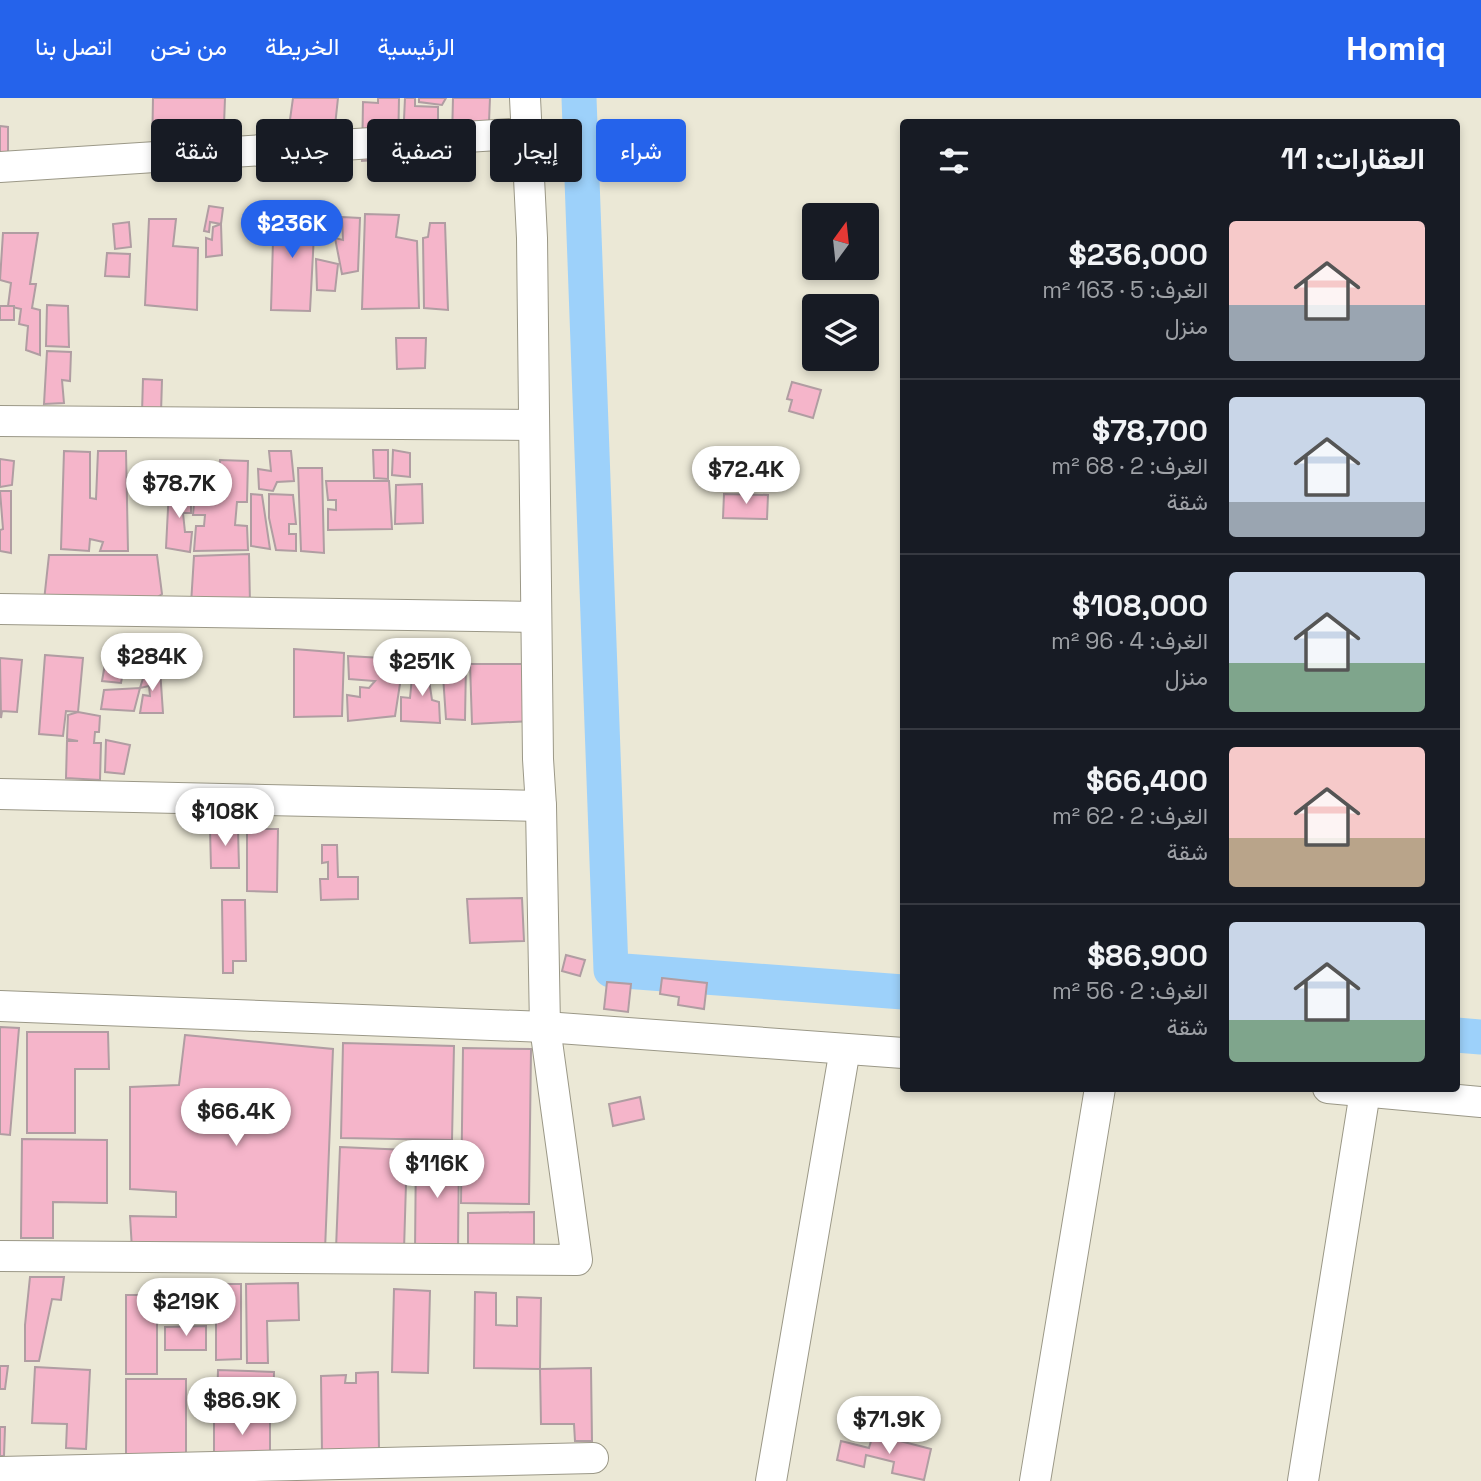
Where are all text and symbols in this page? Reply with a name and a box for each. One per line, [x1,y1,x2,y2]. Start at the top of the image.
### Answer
text: Homiq [1346,28,1446,70]
text: اتصل بنا [35,31,112,62]
text: من نحن [150,31,227,62]
text: الخريطة [265,31,339,62]
text: الرئيسية [377,31,455,62]
chip: شقة [151,119,242,182]
chip: جديد [256,119,353,182]
chip: تصفية [367,119,476,182]
chip: إيجار [490,119,582,182]
chip: شراء [596,119,686,182]
text: العقارات: 11 [1281,139,1425,178]
icon: filters [935,142,973,180]
pin: $236K [243,200,341,260]
north arrow [802,203,878,280]
map controls [802,203,879,371]
text: $236K [257,208,327,238]
text: $236,000 [1069,235,1208,274]
icon: home [1285,249,1369,333]
text: الغرف: 5 · 163 m² [1042,275,1208,305]
button: layers [802,294,879,371]
text: منزل [1165,311,1208,341]
text: $78,700 [1092,411,1208,450]
icon: home [1285,425,1369,509]
pin: $72.4K [689,446,803,506]
text: الغرف: 2 · 68 m² [1051,451,1208,481]
text: $72.4K [708,454,784,484]
pin: $78.7K [122,460,236,520]
text: $78.7K [142,468,216,498]
text: شقة [1166,487,1208,517]
text: $108,000 [1072,586,1208,625]
icon: home [1285,600,1369,684]
text: الغرف: 4 · 96 m² [1051,626,1208,656]
pin: $284K [103,634,201,693]
pin: $251K [373,638,471,698]
text: $284K [117,641,187,671]
text: $251K [389,646,455,676]
text: منزل [1165,662,1208,692]
text: $66,400 [1086,761,1208,800]
icon: home [1285,775,1369,859]
pin: $108K [176,788,274,848]
text: $108K [191,796,259,826]
text: الغرف: 2 · 62 m² [1052,801,1208,831]
text: شقة [1166,837,1208,867]
text: $86,900 [1087,936,1208,975]
icon: home [1285,950,1369,1034]
text: الغرف: 2 · 56 m² [1052,976,1208,1006]
text: شقة [1166,1012,1208,1042]
pin: $66.4K [179,1088,293,1148]
text: $66.4K [197,1096,275,1126]
pin: $116K [388,1140,486,1200]
text: $116K [405,1148,469,1178]
pin: $219K [137,1278,235,1338]
text: $219K [153,1286,219,1316]
pin: $86.9K [185,1378,299,1437]
text: $86.9K [203,1385,281,1415]
pin: $71.9K [832,1396,946,1456]
text: $71.9K [853,1404,925,1434]

